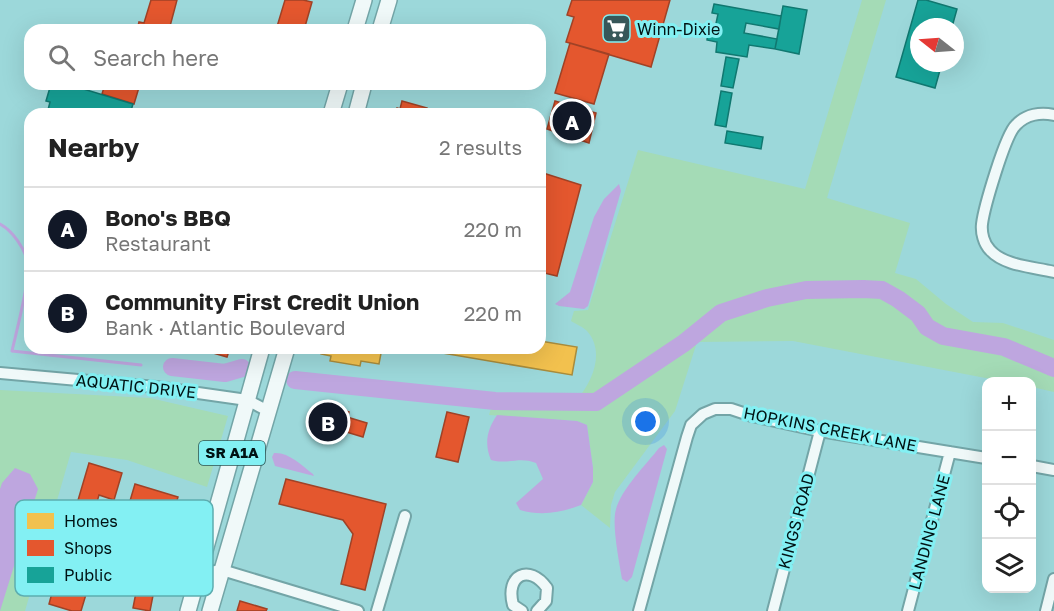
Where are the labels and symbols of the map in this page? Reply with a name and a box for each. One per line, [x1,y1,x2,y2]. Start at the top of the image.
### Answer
supermarket icon: Winn-Dixie [600,13,632,45]
north arrow [910,18,964,72]
place label: Winn-Dixie [637,19,720,39]
pin: A [552,98,592,144]
street label: AQUATIC DRIVE [75,370,197,402]
pin: B [308,400,348,444]
street label: HOPKINS CREEK LANE [742,402,918,456]
your location [631,407,660,436]
road number: SR A1A [199,441,265,465]
street label: KINGS ROAD [774,471,818,571]
street label: LANDING LANE [904,472,954,592]
legend [15,500,213,596]
text: Homes [64,511,118,531]
text: Shops [64,538,112,558]
text: Public [64,565,112,585]

